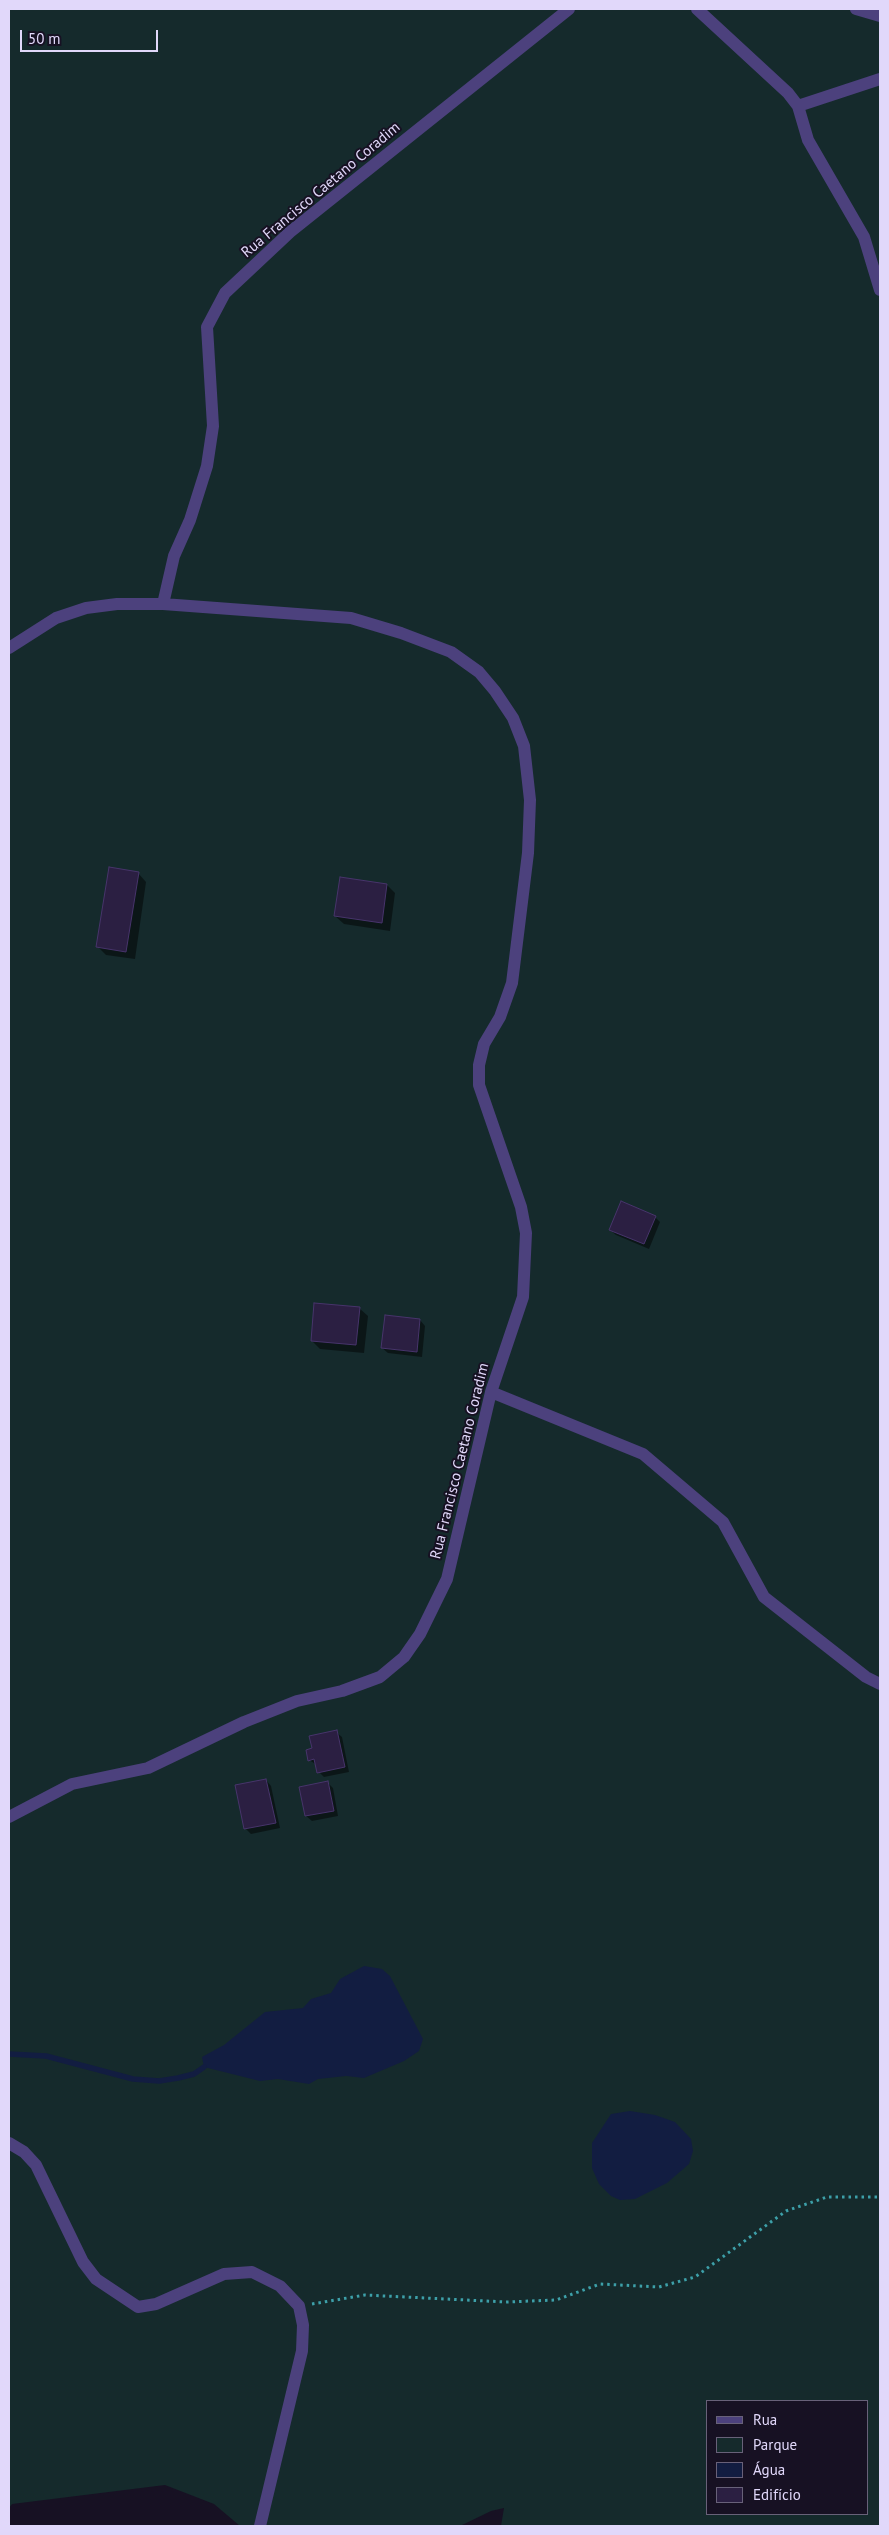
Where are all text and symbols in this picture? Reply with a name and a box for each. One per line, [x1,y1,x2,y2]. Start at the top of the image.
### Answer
scale bar [22,20,160,52]
text: 50 m [28,29,61,48]
street label: Rua Francisco Caetano Coradim [238,118,404,262]
street label: Rua Francisco Caetano Coradim [427,1361,493,1561]
legend [706,2400,869,2515]
text: Rua [753,2410,777,2429]
text: Parque [753,2435,797,2454]
text: Água [753,2460,785,2479]
text: Edifício [753,2485,801,2504]

